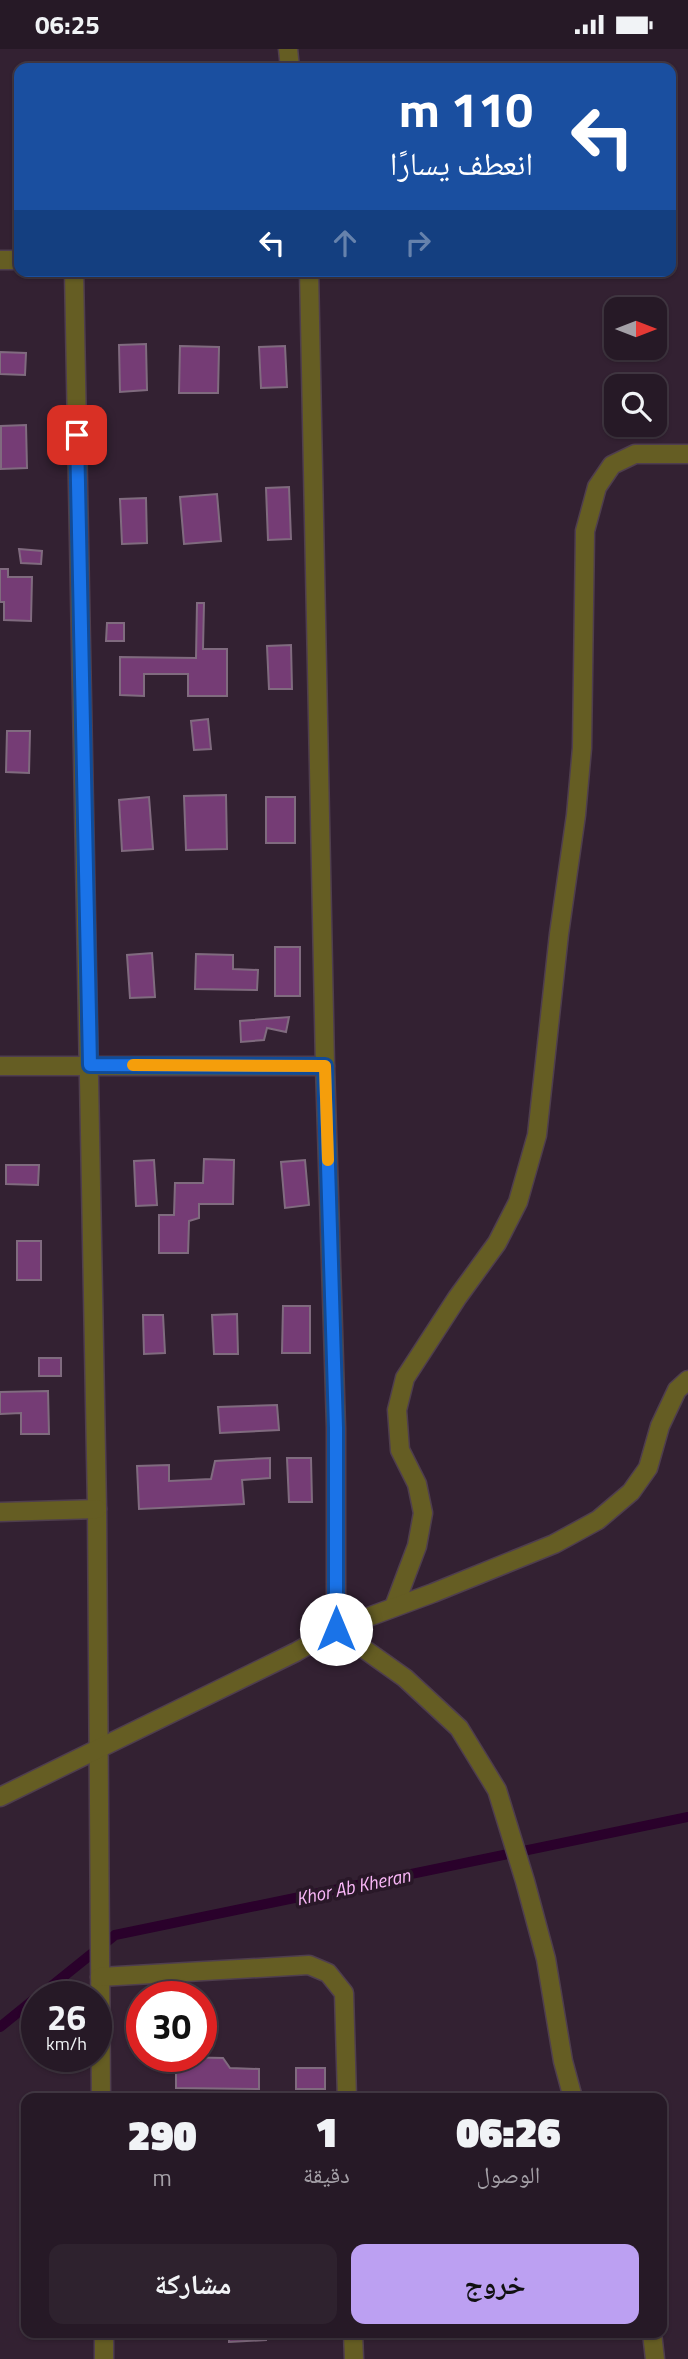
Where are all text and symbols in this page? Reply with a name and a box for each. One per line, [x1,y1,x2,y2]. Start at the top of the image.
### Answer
text: 06:25 [35,5,100,44]
text: 110 m [399,71,533,146]
icon: left [557,91,648,182]
text: انعطف يسارًا [390,139,533,187]
icon: left [253,224,291,262]
icon: ahead [326,224,364,262]
icon: right [399,224,437,262]
north arrow [604,297,667,361]
map controls [604,297,667,437]
button: search [604,374,667,437]
pin [47,405,107,465]
icon: arrive [58,416,96,454]
position arrow [299,1592,373,1666]
water label: Khor Ab Kheran [293,1860,413,1912]
speed limit sign: 30 [126,1981,217,2072]
text: 26 [47,1990,86,2044]
text: km/h [46,2030,87,2057]
text: 1 [315,2099,338,2163]
text: 06:26 [456,2099,561,2163]
text: 290 [127,2102,197,2166]
text: دقيقة [303,2157,350,2192]
text: الوصول [477,2157,540,2192]
text: m [152,2160,172,2195]
button: مشاركة [49,2244,337,2324]
button: خروج [351,2244,639,2324]

